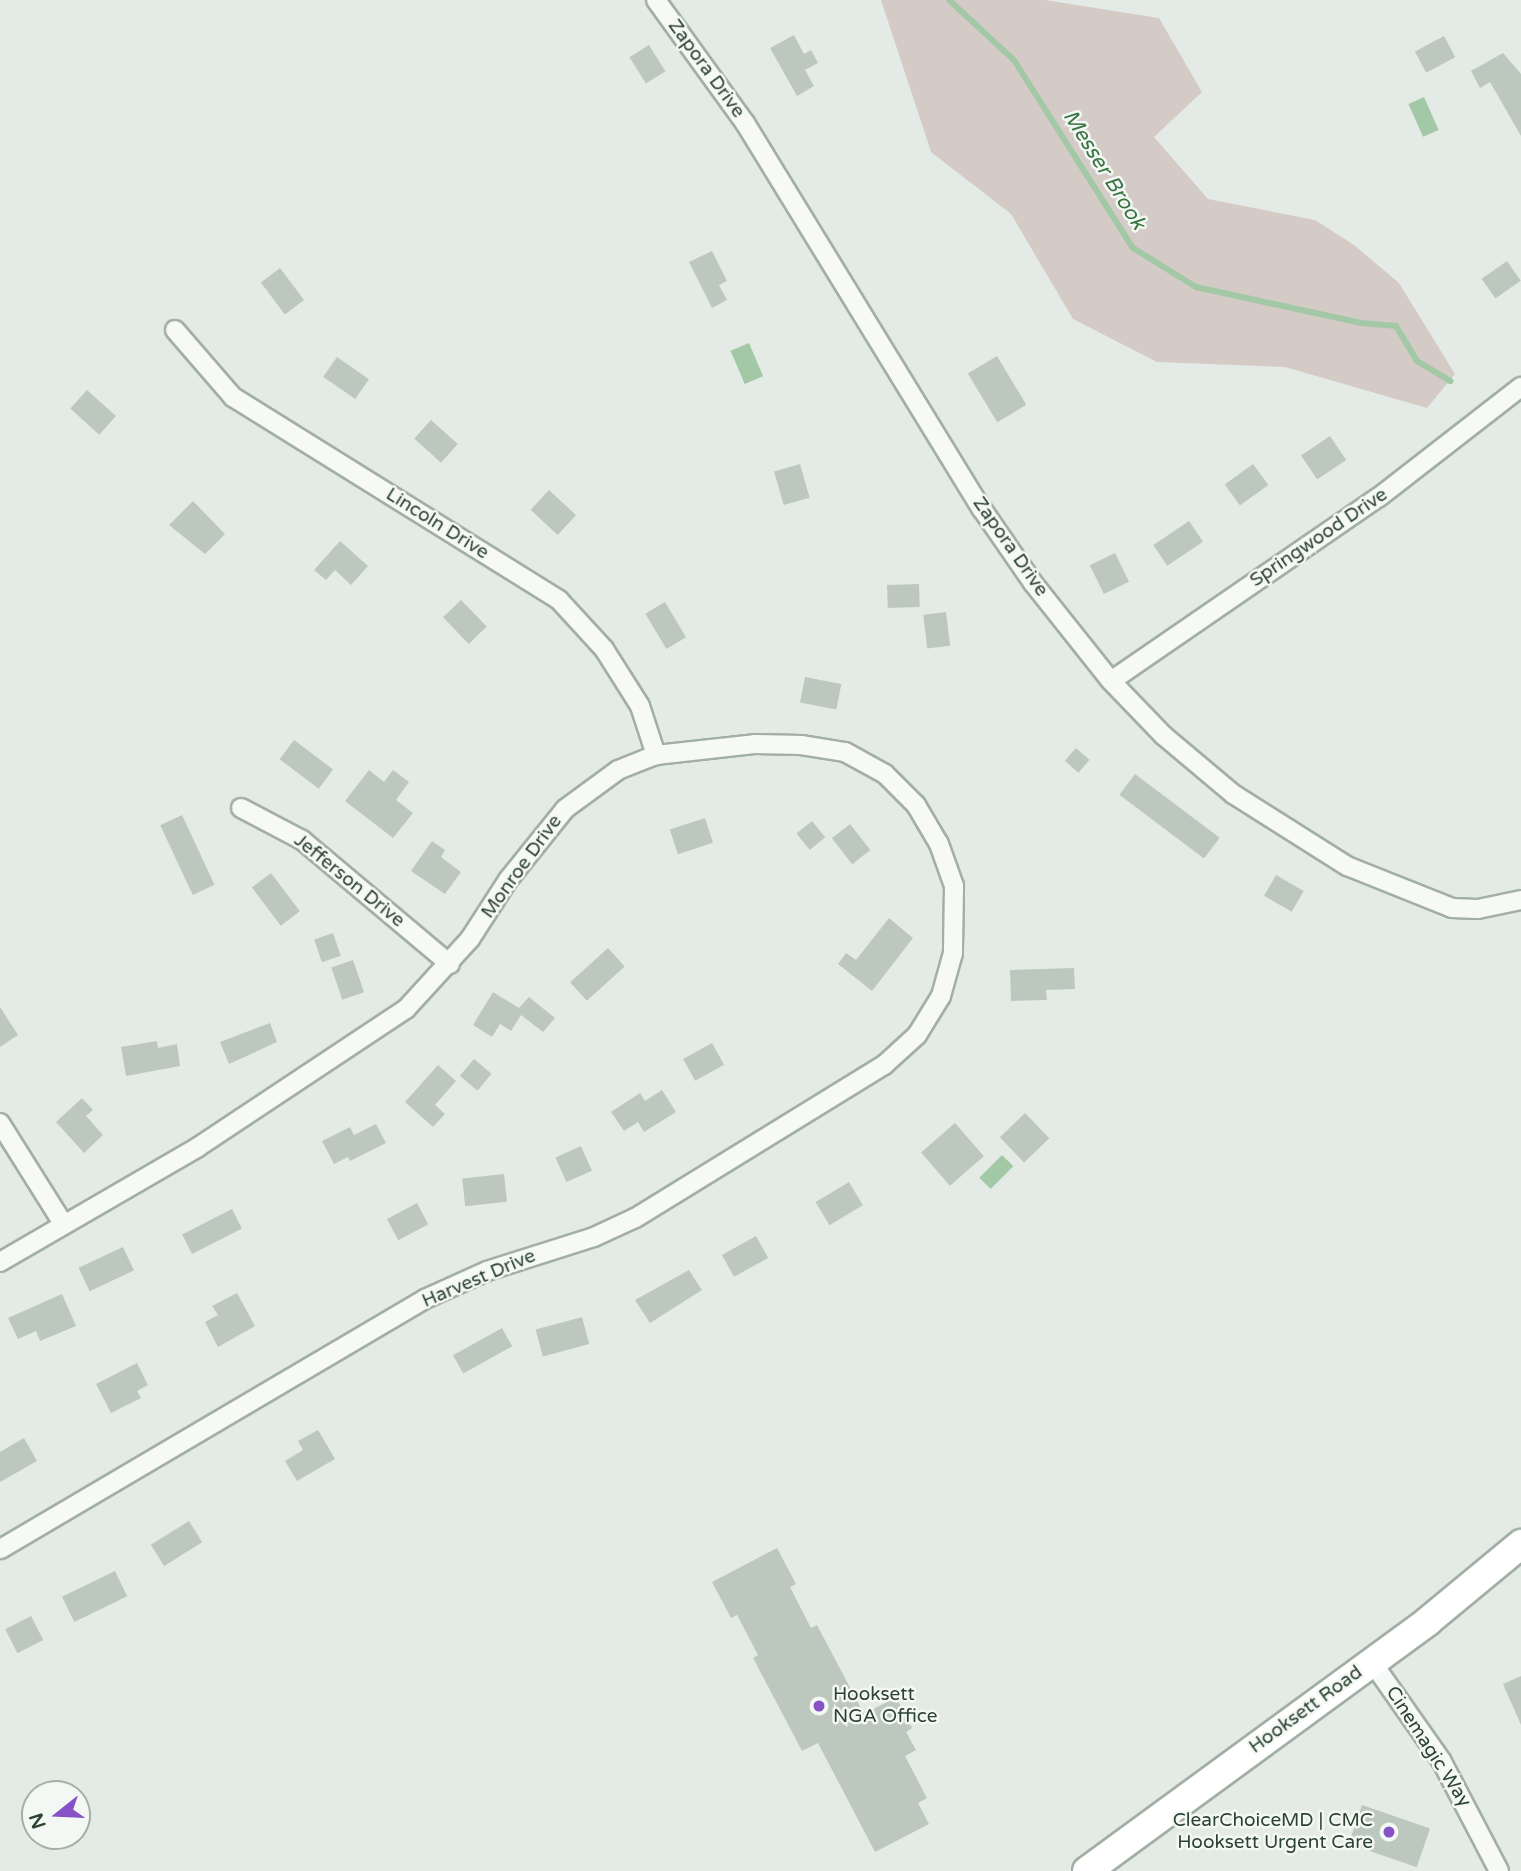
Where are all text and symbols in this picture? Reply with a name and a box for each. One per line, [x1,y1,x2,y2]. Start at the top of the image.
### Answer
street label: Zapora Drive [663,15,749,123]
water label: Messer Brook [1057,105,1151,235]
street label: Lincoln Drive [381,483,493,565]
street label: Springwood Drive [1246,484,1392,592]
street label: Zapora Drive [967,493,1053,601]
street label: Monroe Drive [477,811,567,923]
street label: Jefferson Drive [289,829,409,933]
street label: Harvest Drive [419,1245,539,1313]
street label: Hooksett Road [1245,1661,1367,1759]
street label: Cinemagic Way [1380,1682,1476,1812]
place label: Hooksett NGA Office [833,1684,938,1728]
marker: Hooksett NGA Office [811,1698,827,1714]
north arrow [21,1780,91,1850]
text: N [25,1810,51,1832]
place label: ClearChoiceMD | CMC Hooksett Urgent Care [1173,1810,1373,1854]
marker: ClearChoiceMD | CMC Hooksett Urgent Care [1379,1822,1399,1842]

